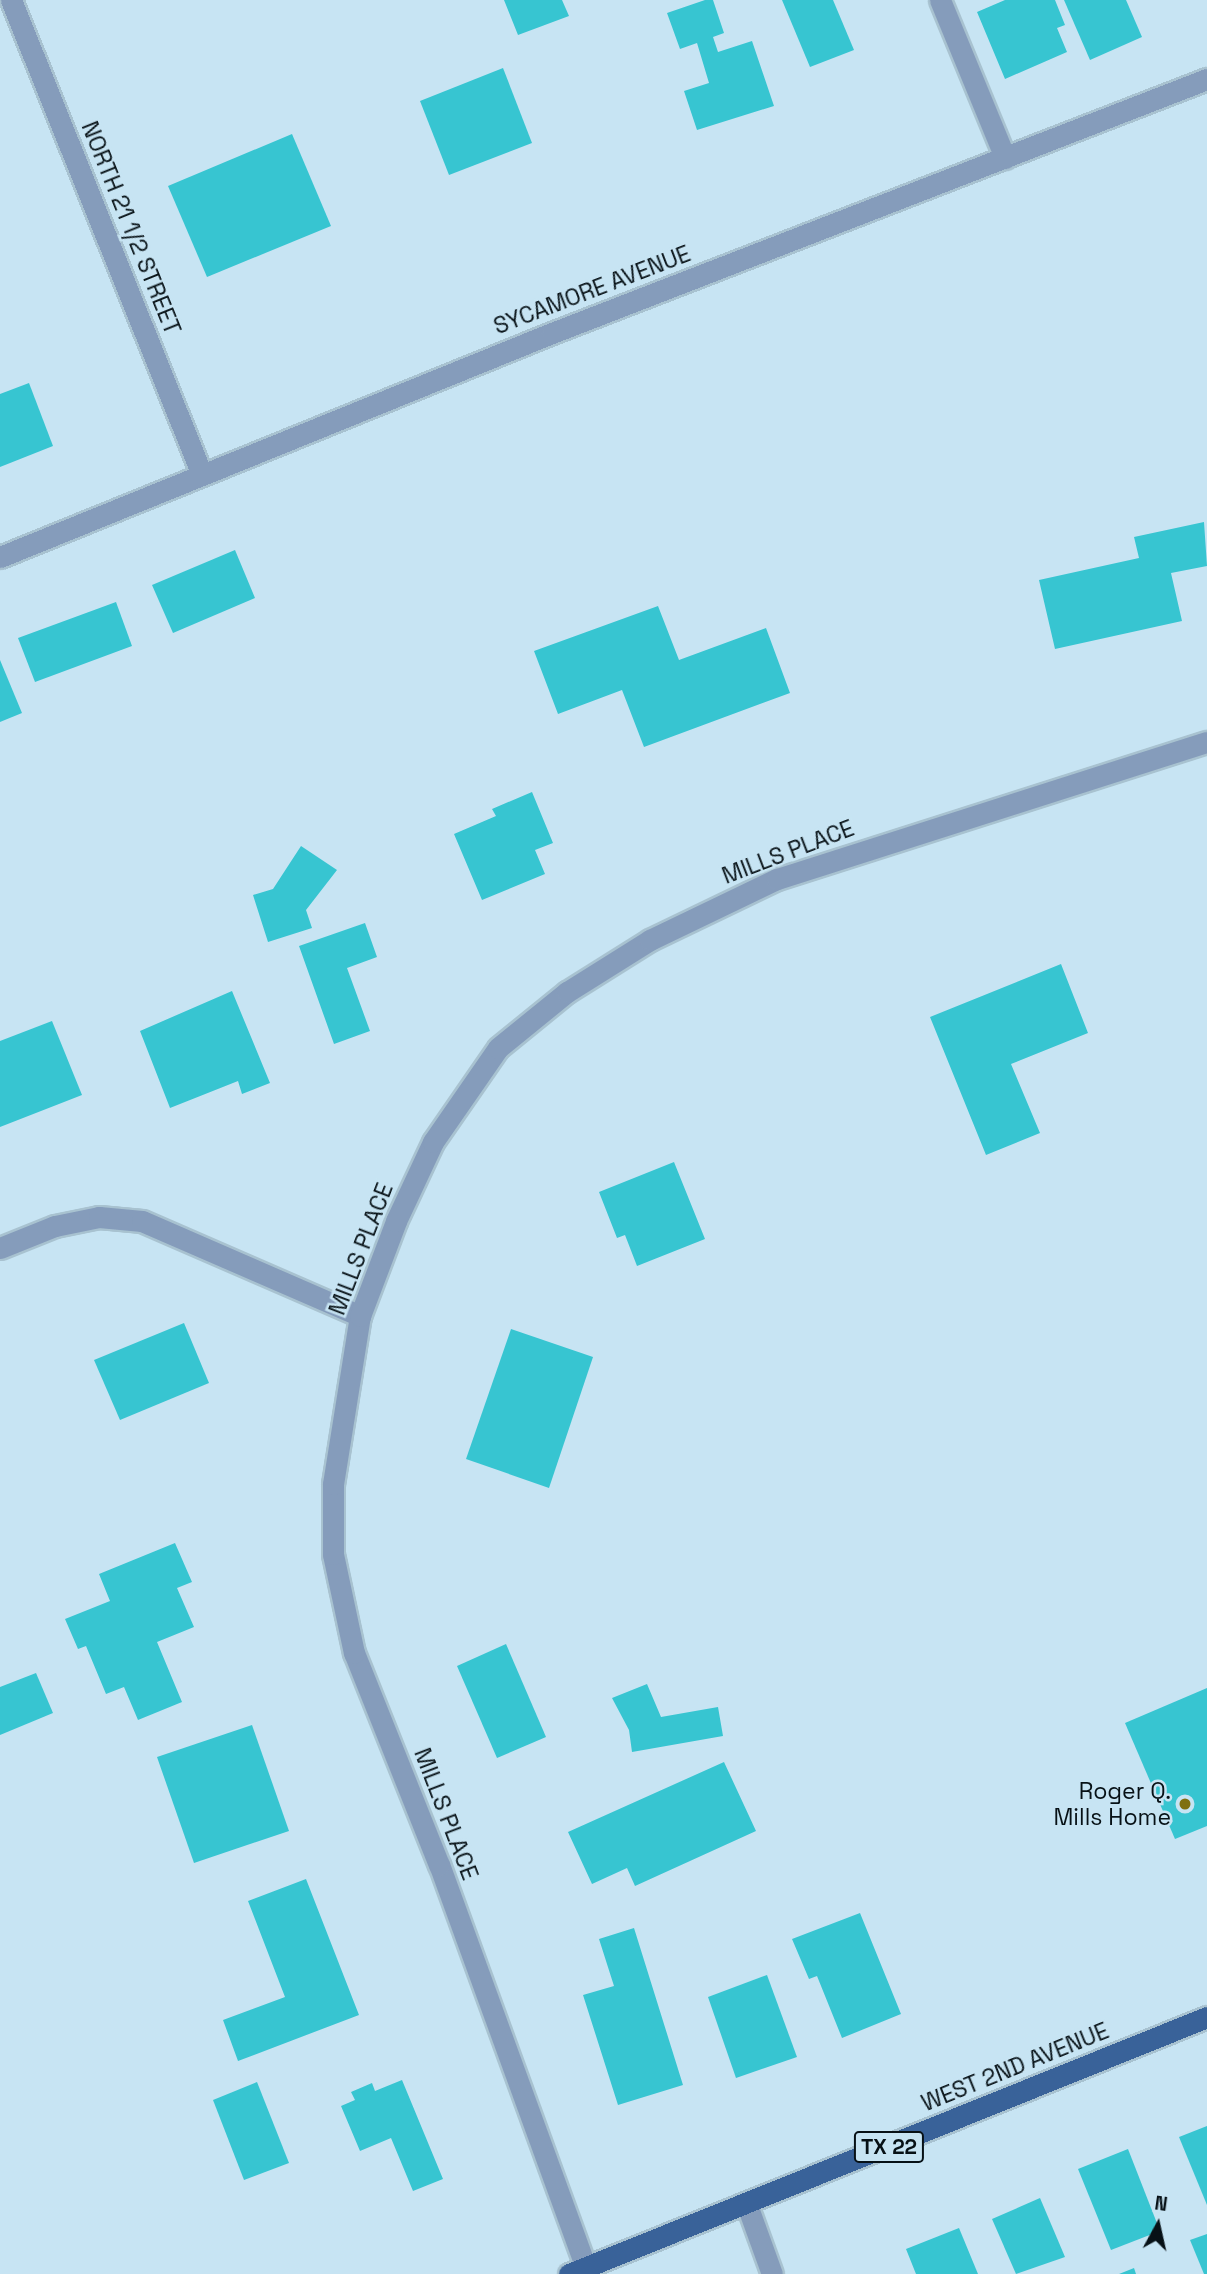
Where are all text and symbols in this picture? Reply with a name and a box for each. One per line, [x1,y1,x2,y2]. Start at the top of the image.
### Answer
street label: NORTH 21 1/2 STREET [76,117,186,339]
street label: SYCAMORE AVENUE [490,240,694,340]
street label: MILLS PLACE [718,814,858,890]
street label: MILLS PLACE [323,1179,399,1319]
street label: MILLS PLACE [408,1744,484,1884]
place label: Roger Q. Mills Home [1053,1777,1171,1831]
marker: Roger Q. Mills Home [1177,1796,1193,1812]
street label: WEST 2ND AVENUE [917,2017,1113,2117]
road number: TX 22 [852,2130,926,2164]
north arrow [1123,2190,1193,2260]
text: N [1153,2190,1169,2217]

